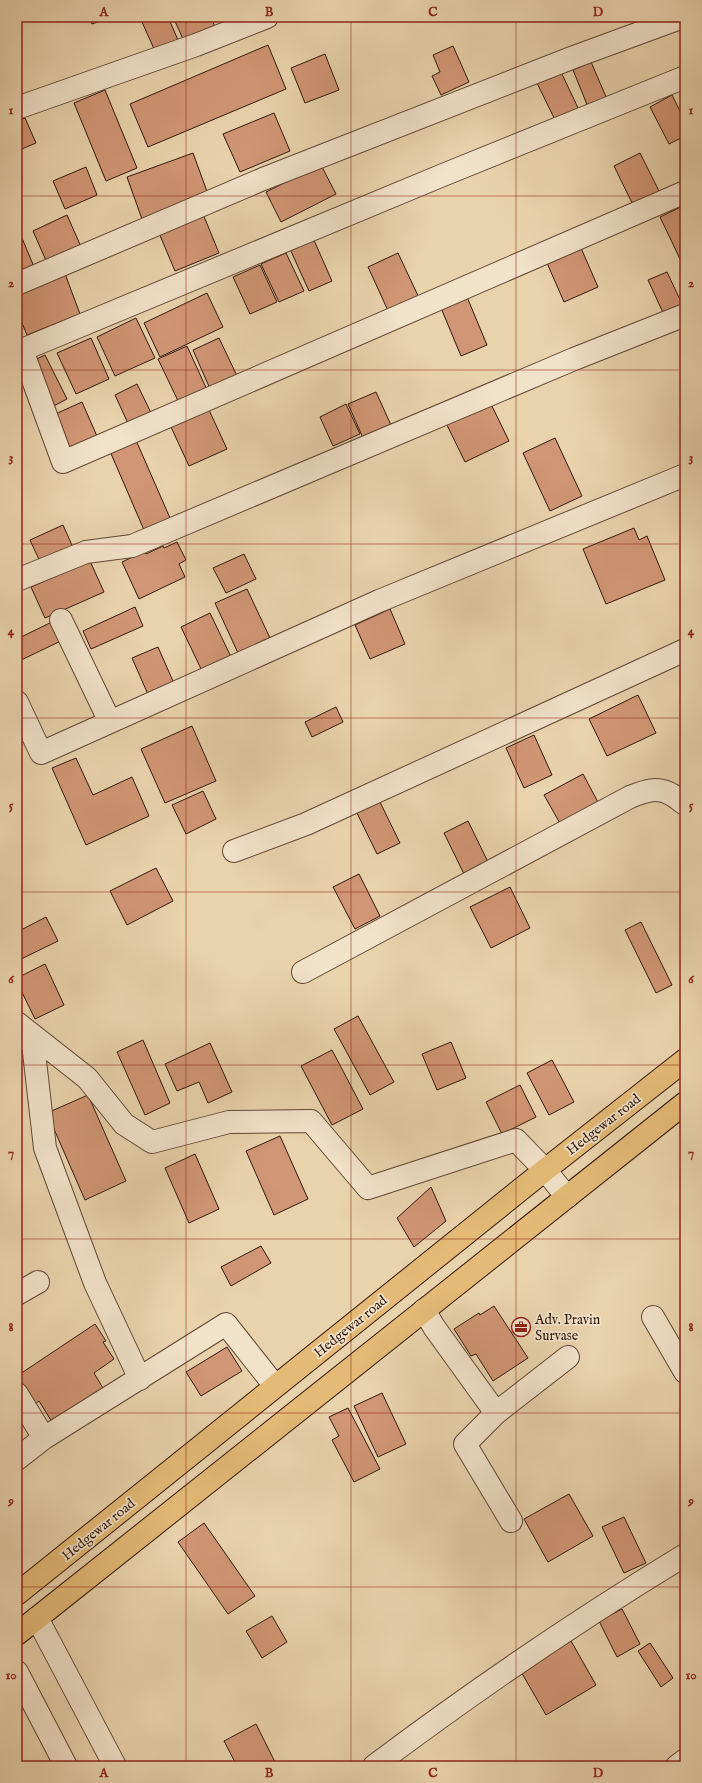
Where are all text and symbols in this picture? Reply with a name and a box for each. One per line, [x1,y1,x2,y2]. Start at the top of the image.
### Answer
text: A [99,4,110,21]
text: B [265,4,274,21]
text: C [428,4,438,21]
text: D [593,4,604,21]
text: 1 [9,102,14,119]
text: 1 [689,102,694,119]
text: 2 [8,275,14,292]
text: 2 [688,275,694,292]
text: 3 [9,449,14,466]
text: 3 [689,449,694,466]
text: 4 [8,623,15,640]
text: 4 [688,623,695,640]
text: 5 [9,797,14,814]
text: 5 [689,797,694,814]
text: 6 [8,971,14,988]
text: 6 [688,971,694,988]
street label: Hedgewar road [563,1090,645,1159]
text: 7 [8,1145,14,1162]
text: 7 [688,1145,694,1162]
street label: Hedgewar road [310,1291,391,1362]
place label: Adv. Pravin Survase [534,1311,601,1345]
office icon: Adv. Pravin Survase [510,1316,532,1338]
text: 8 [8,1319,14,1336]
text: 8 [688,1319,694,1336]
text: 9 [7,1493,14,1510]
text: 9 [687,1493,694,1510]
street label: Hedgewar road [58,1494,139,1565]
text: 10 [5,1667,17,1684]
text: 10 [685,1667,697,1684]
text: A [99,1765,110,1782]
text: B [265,1765,274,1782]
text: C [428,1765,438,1782]
text: D [593,1765,604,1782]

